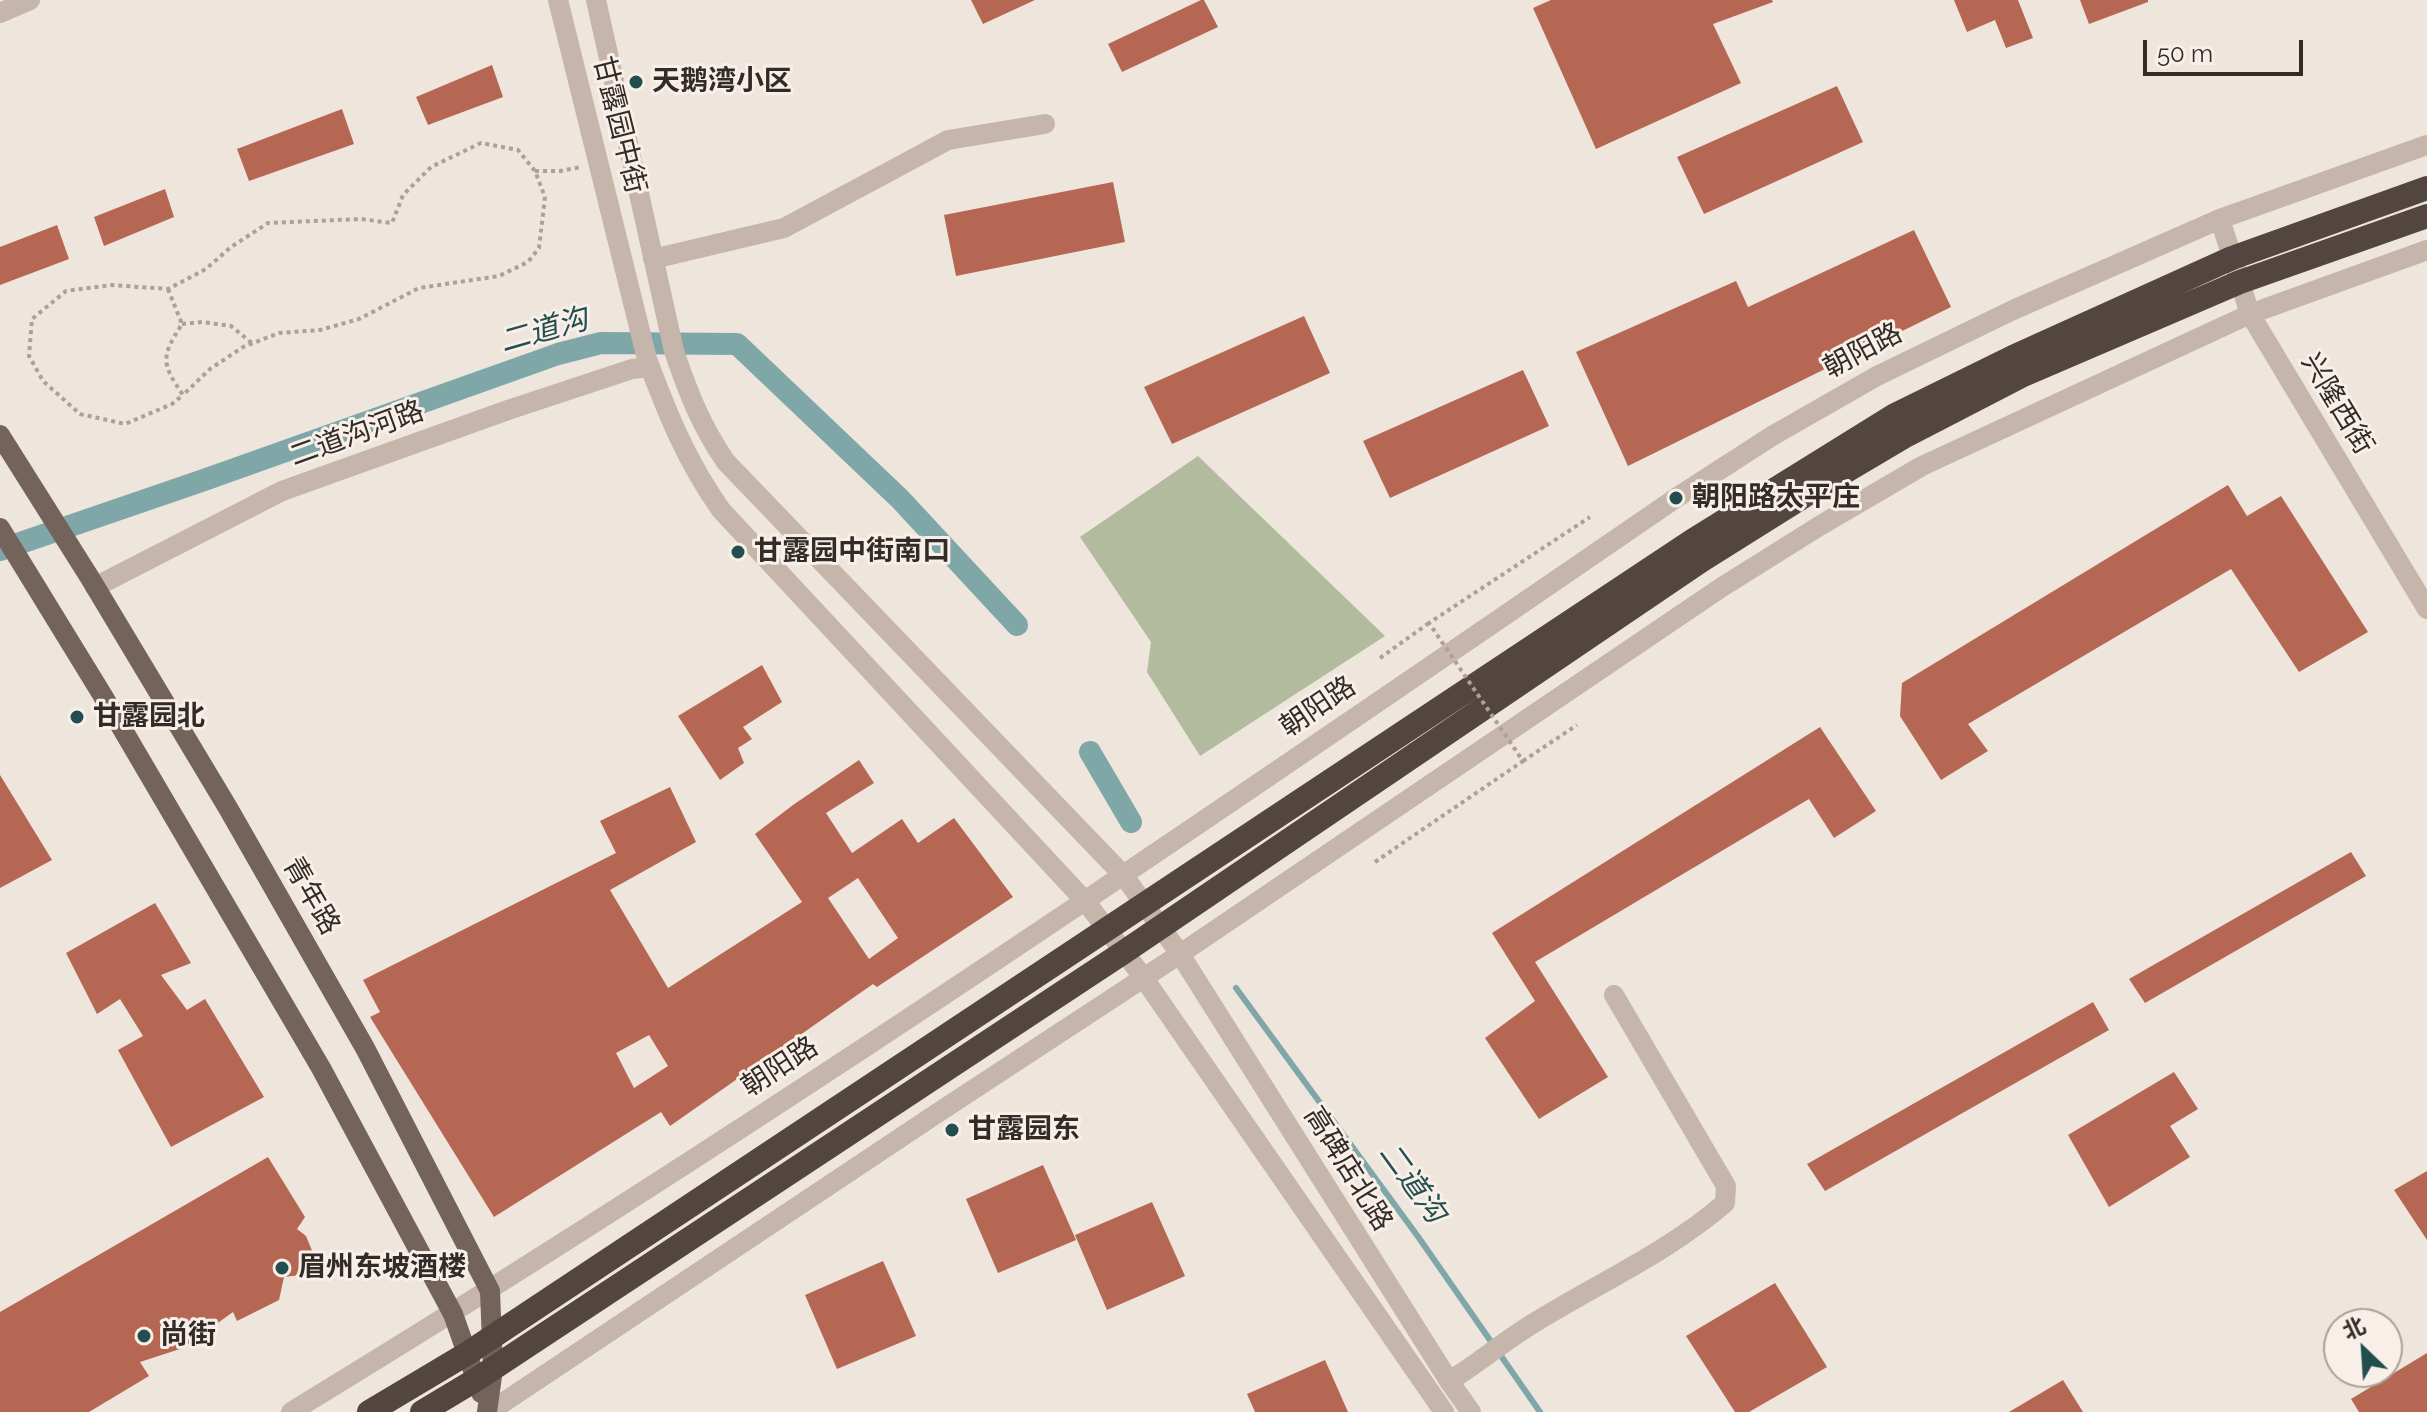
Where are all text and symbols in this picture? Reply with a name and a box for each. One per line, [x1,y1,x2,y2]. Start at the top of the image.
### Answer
scale bar [2147,24,2307,74]
text: 50 m [2157,39,2213,68]
street label: 甘露园中街 [586,53,652,197]
place label: 天鹅湾小区 [652,65,792,99]
marker: 天鹅湾小区 [627,73,645,91]
water label: 二道沟 [496,301,592,361]
street label: 朝阳路 [1818,316,1908,386]
street label: 兴隆西街 [2294,347,2380,461]
street label: 二道沟河路 [285,394,429,474]
place label: 朝阳路太平庄 [1692,481,1860,515]
marker: 朝阳路太平庄 [1667,489,1685,507]
place label: 甘露园中街南口 [754,535,950,569]
marker: 甘露园中街南口 [729,543,747,561]
street label: 朝阳路 [1274,670,1362,744]
place label: 甘露园北 [93,700,205,734]
marker: 甘露园北 [68,708,86,726]
street label: 青年路 [275,851,347,941]
street label: 朝阳路 [736,1030,824,1104]
street label: 高碑店北路 [1297,1101,1399,1237]
place label: 甘露园东 [968,1113,1080,1147]
marker: 甘露园东 [943,1121,961,1139]
water label: 二道沟 [1371,1136,1453,1230]
place label: 眉州东坡酒楼 [298,1251,466,1285]
marker: 眉州东坡酒楼 [273,1259,291,1277]
north arrow [2323,1308,2403,1388]
text: 北 [2338,1312,2369,1344]
place label: 尚街 [160,1319,216,1353]
marker: 尚街 [135,1327,153,1345]

